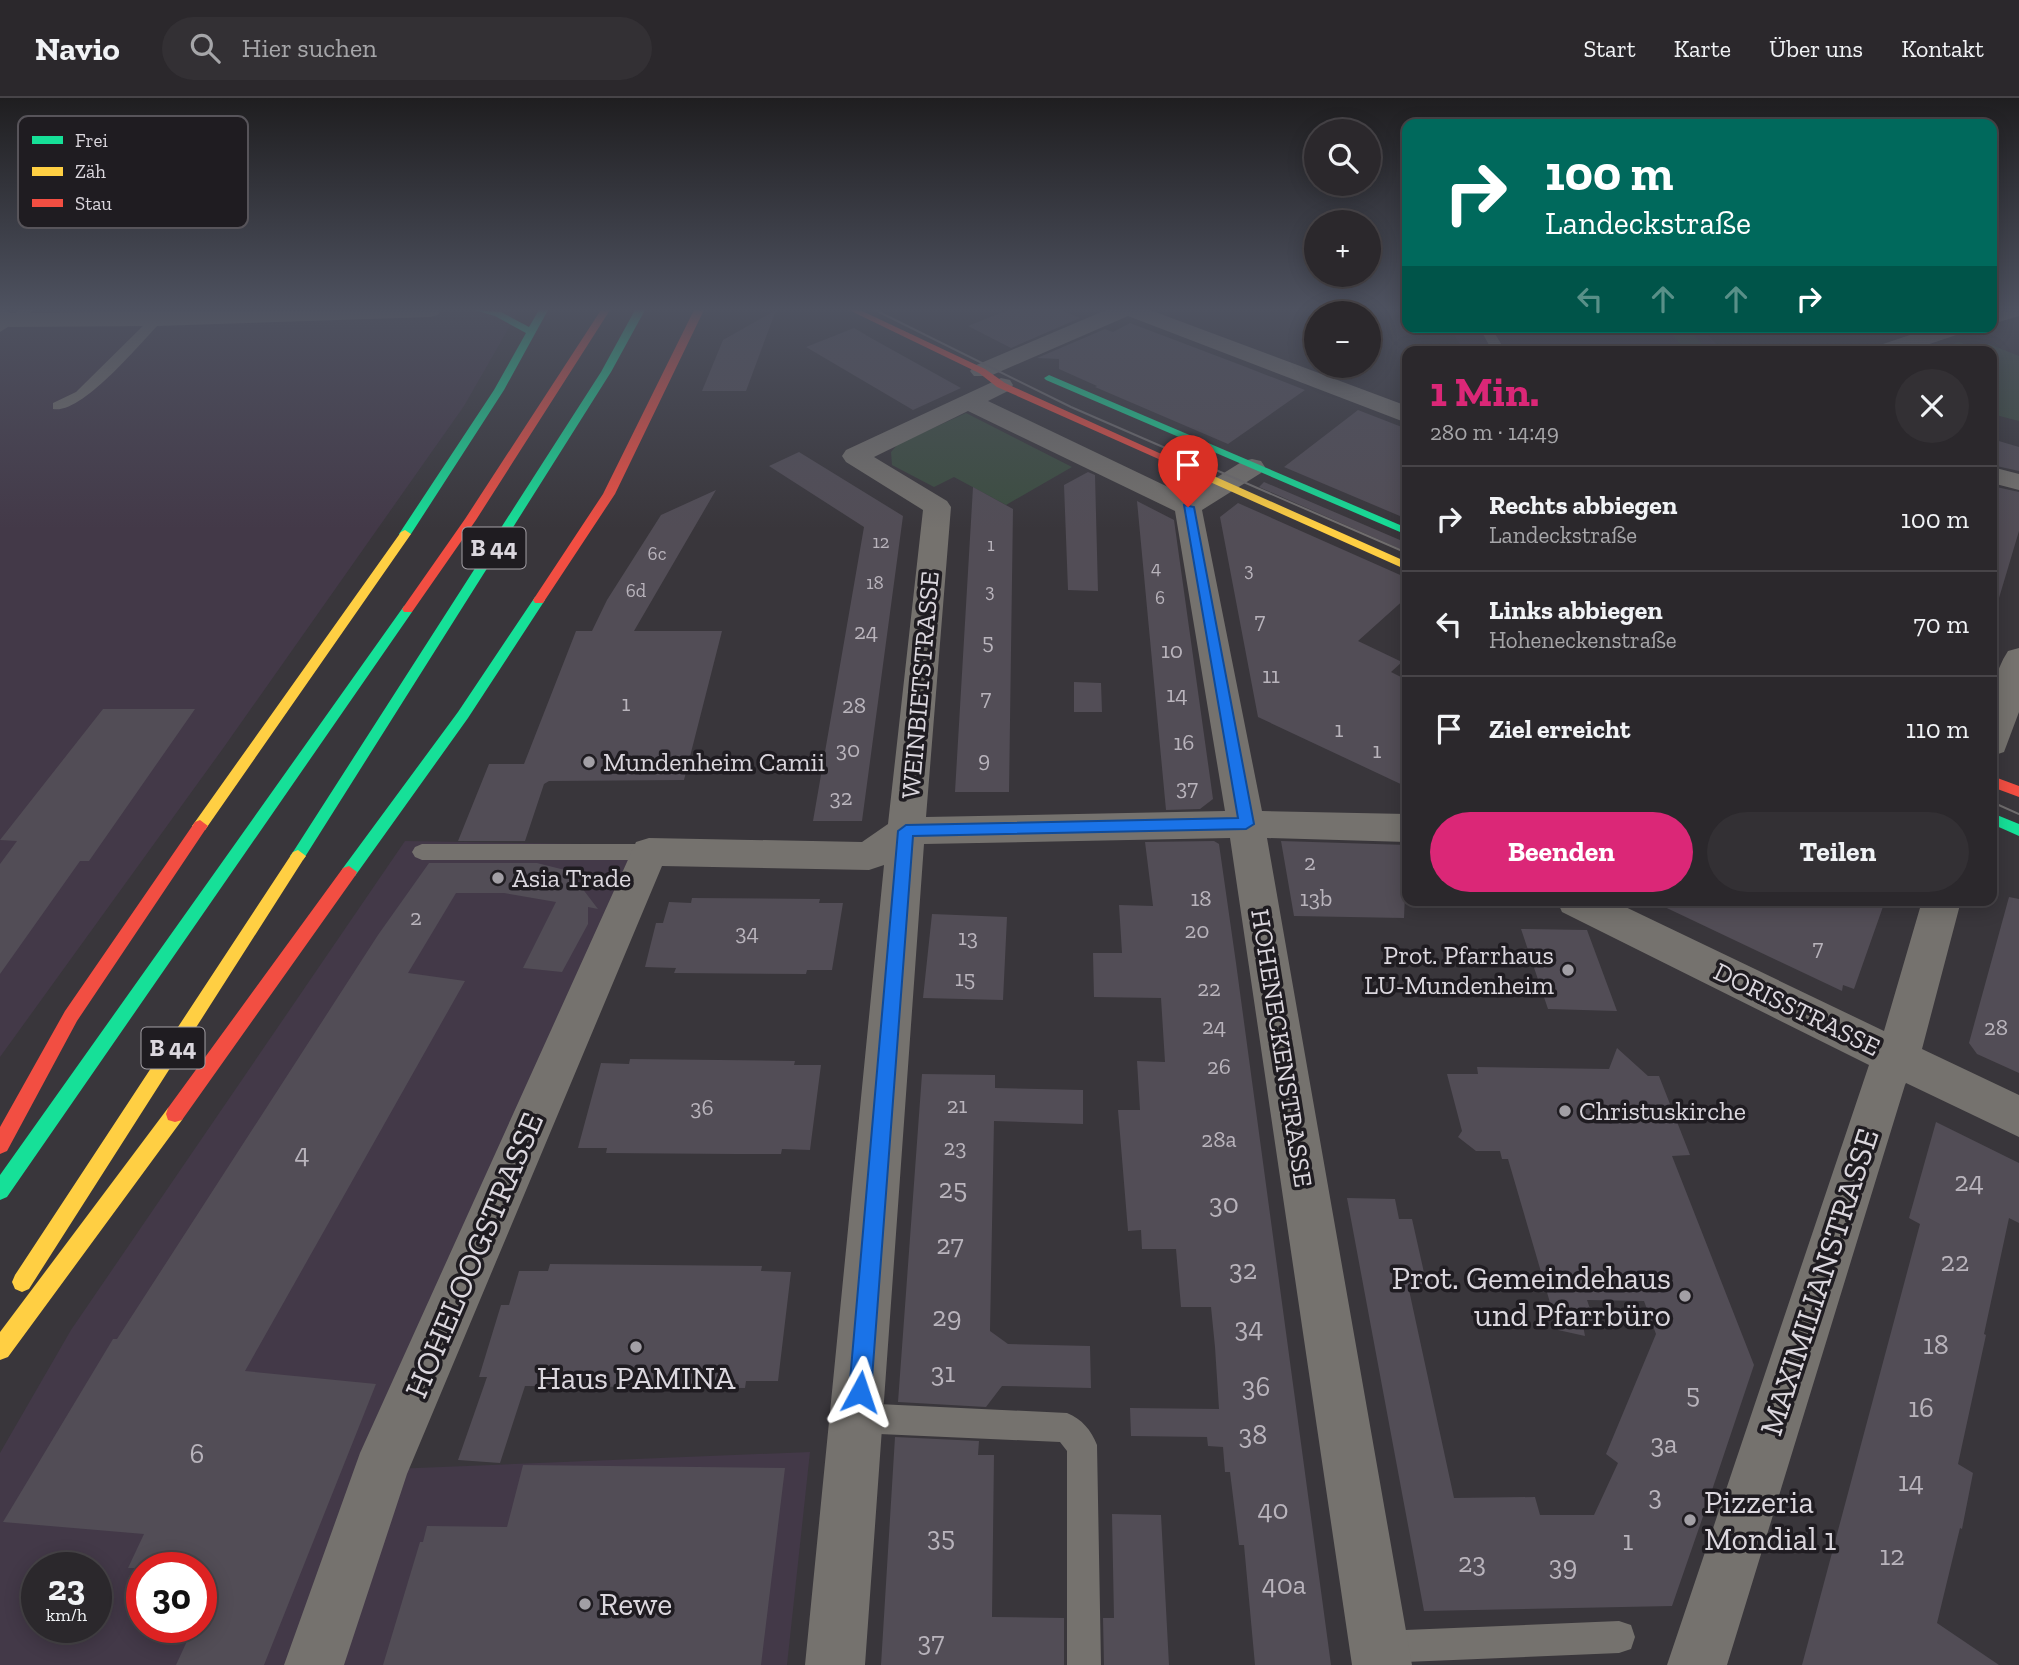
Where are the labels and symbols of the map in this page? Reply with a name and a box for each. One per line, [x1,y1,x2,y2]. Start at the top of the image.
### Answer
legend [18,116,248,228]
text: Frei [75,129,108,152]
text: Zäh [75,160,106,183]
text: Stau [75,192,112,215]
pin [1158,435,1218,507]
road number: B 44 [462,528,526,569]
house number: 12 [872,530,890,553]
house number: 1 [987,533,995,556]
house number: 6c [648,542,667,565]
house number: 4 [1151,556,1161,579]
house number: 3 [1244,558,1254,581]
street label: WEINBIETSTRASSE [894,570,946,800]
house number: 18 [866,571,884,594]
house number: 6d [626,579,647,602]
house number: 3 [985,579,995,602]
house number: 6 [1155,586,1165,609]
house number: 7 [1255,606,1266,634]
house number: 24 [854,617,878,645]
house number: 5 [982,627,994,655]
house number: 10 [1161,636,1183,664]
house number: 11 [1262,661,1280,689]
house number: 14 [1166,680,1188,708]
house number: 7 [981,683,992,711]
house number: 1 [622,689,631,717]
house number: 28 [842,691,866,719]
house number: 1 [1335,715,1344,743]
house number: 16 [1173,728,1195,756]
house number: 30 [836,735,860,763]
house number: 1 [1373,736,1382,764]
house number: 9 [978,745,990,773]
place label: Mundenheim Camii [603,746,825,778]
marker: Mundenheim Camii [581,754,597,770]
house number: 37 [1176,773,1198,801]
house number: 32 [829,783,853,811]
house number: 2 [1304,848,1316,876]
place label: Asia Trade [512,862,631,894]
marker: Asia Trade [490,870,506,886]
house number: 18 [1190,884,1212,912]
house number: 13b [1300,884,1332,912]
house number: 2 [410,903,422,931]
street label: HOHENECKENSTRASSE [1244,907,1320,1189]
house number: 20 [1184,916,1210,944]
house number: 34 [735,918,759,946]
house number: 13 [958,923,978,951]
house number: 7 [1813,933,1824,961]
place label: Prot. Pfarrhaus LU-Mundenheim [1364,939,1555,1001]
street label: DORISSTRASSE [1709,955,1885,1063]
marker: Prot. Pfarrhaus LU-Mundenheim [1560,962,1576,978]
house number: 15 [955,964,975,992]
house number: 22 [1197,974,1221,1002]
house number: 24 [1202,1012,1226,1040]
house number: 28 [1984,1013,2008,1041]
road number: B 44 [142,1028,204,1068]
house number: 26 [1207,1052,1231,1080]
house number: 21 [947,1091,967,1119]
house number: 36 [690,1093,714,1121]
place label: Christuskirche [1579,1095,1746,1127]
marker: Christuskirche [1557,1103,1573,1119]
street label: HOHELOOGSTRASSE [397,1107,551,1403]
street label: MAXIMILIANSTRASSE [1751,1124,1887,1440]
house number: 28a [1201,1125,1237,1153]
house number: 23 [943,1133,967,1161]
house number: 4 [294,1137,310,1170]
house number: 24 [1954,1165,1984,1198]
house number: 25 [939,1172,967,1205]
house number: 30 [1209,1187,1239,1220]
house number: 27 [936,1228,964,1261]
house number: 22 [1941,1245,1969,1278]
house number: 32 [1229,1253,1257,1286]
place label: Prot. Gemeindehaus und Pfarrbüro [1392,1259,1671,1334]
marker: Prot. Gemeindehaus und Pfarrbüro [1677,1288,1693,1304]
house number: 29 [932,1300,962,1333]
house number: 34 [1235,1311,1263,1344]
house number: 18 [1923,1328,1949,1361]
marker: Haus PAMINA [628,1339,644,1355]
position arrow [823,1355,897,1429]
house number: 31 [931,1356,955,1389]
place label: Haus PAMINA [537,1359,735,1397]
house number: 36 [1242,1370,1270,1403]
house number: 5 [1686,1377,1700,1410]
house number: 16 [1908,1391,1934,1424]
house number: 38 [1239,1418,1267,1451]
house number: 3a [1650,1427,1678,1460]
house number: 6 [190,1437,204,1470]
house number: 14 [1898,1465,1924,1498]
house number: 3 [1648,1479,1662,1512]
place label: Pizzeria Mondial 1 [1704,1483,1836,1558]
house number: 40 [1257,1493,1289,1526]
marker: Pizzeria Mondial 1 [1682,1512,1698,1528]
house number: 35 [927,1520,955,1553]
house number: 1 [1623,1524,1634,1557]
house number: 12 [1879,1539,1905,1572]
house number: 23 [1458,1546,1486,1579]
house number: 39 [1549,1549,1577,1582]
speed limit sign: 30 [126,1552,217,1643]
house number: 40a [1262,1568,1307,1601]
place label: Rewe [599,1585,672,1623]
marker: Rewe [577,1596,593,1612]
house number: 37 [918,1625,944,1658]

